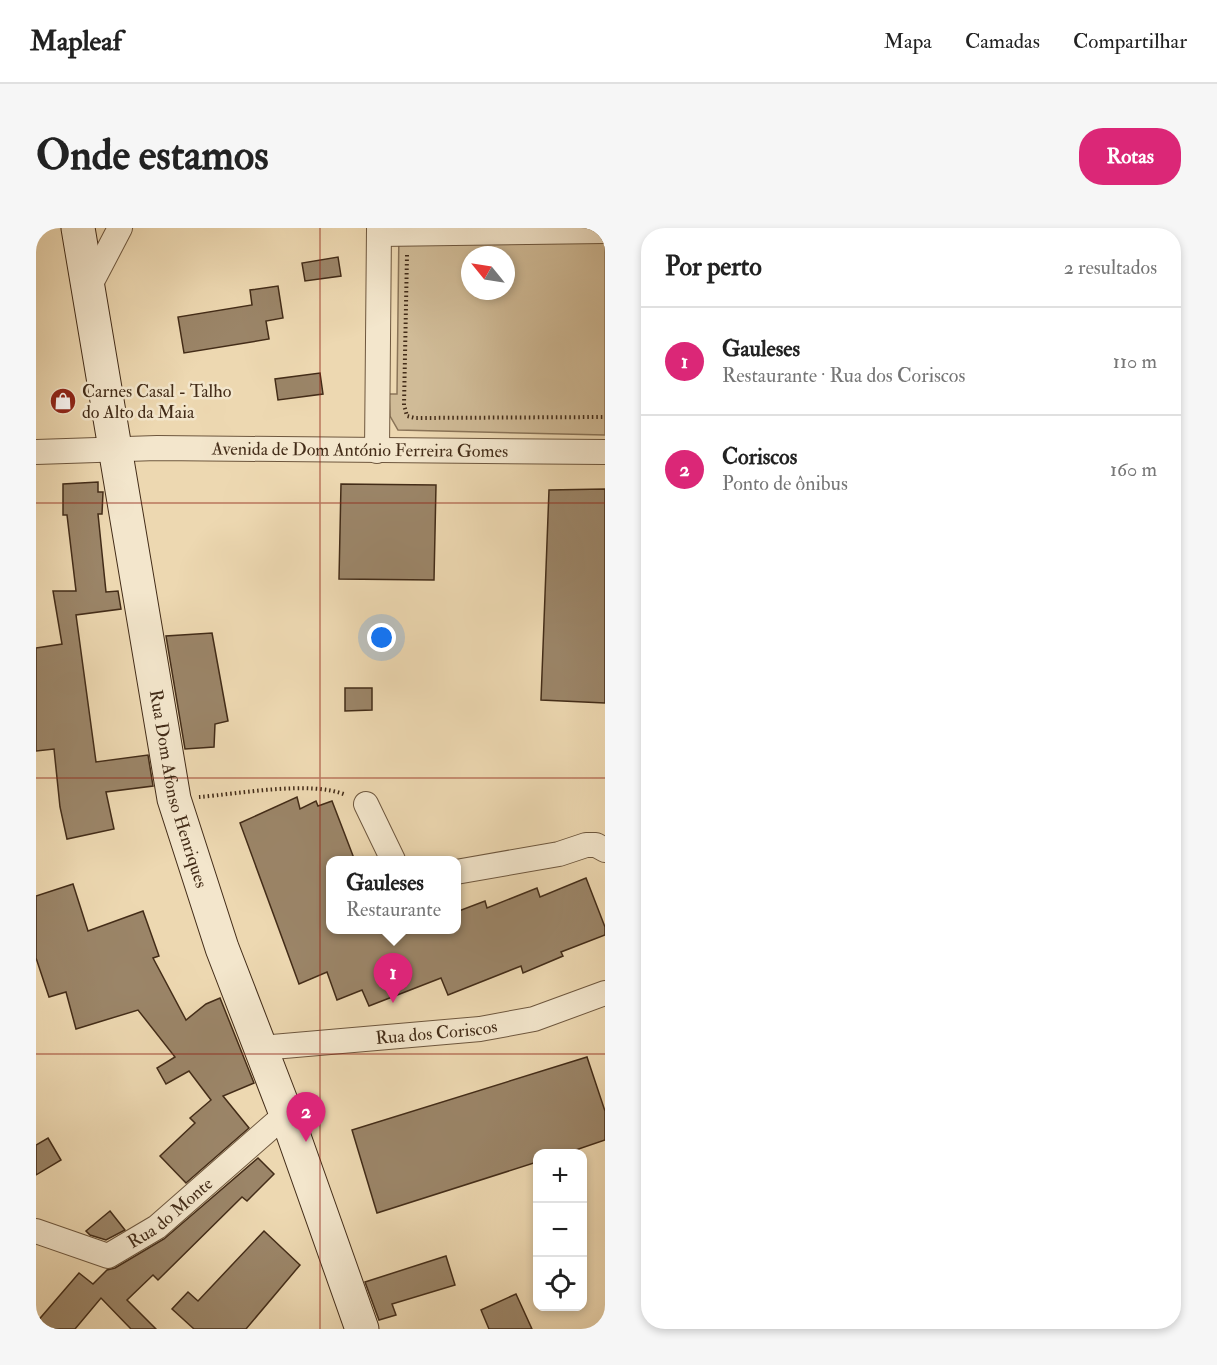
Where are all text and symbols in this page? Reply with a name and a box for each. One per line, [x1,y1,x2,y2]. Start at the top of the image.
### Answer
text: Mapleaf [30,24,122,59]
text: Mapa [884,28,932,55]
text: Camadas [965,28,1040,55]
text: Compartilhar [1073,28,1187,55]
button: Rotas [1079,128,1181,185]
text: Onde estamos [36,130,269,182]
north arrow [461,246,515,300]
text: Por perto [665,251,762,283]
text: 2 resultados [1064,255,1157,280]
text: Gauleses [722,335,800,363]
text: 1 [681,349,688,374]
text: 110 m [1113,349,1157,374]
text: Restaurante · Rua dos Coriscos [722,363,965,388]
place label: Carnes Casal - Talho do Alto da Maia [82,380,232,424]
shop icon: Carnes Casal - Talho do Alto da Maia [48,386,78,416]
street label: Avenida de Dom António Ferreira Gomes [211,437,508,463]
text: Coriscos [722,443,797,471]
text: 2 [679,457,690,482]
text: 160 m [1110,457,1157,482]
text: Ponto de ônibus [722,471,848,496]
your location [367,623,396,652]
street label: Rua Dom Afonso Henriques [144,688,213,891]
popup [326,856,461,934]
text: Gauleses [346,869,424,897]
text: Restaurante [346,897,441,922]
pin: 1 [374,954,412,1003]
street label: Rua dos Coriscos [374,1015,499,1050]
pin: 2 [286,1092,326,1142]
map controls [533,1149,587,1311]
button: + [533,1149,587,1203]
street label: Rua do Monte [123,1172,218,1254]
button: − [533,1203,587,1257]
button: locate [533,1257,587,1311]

